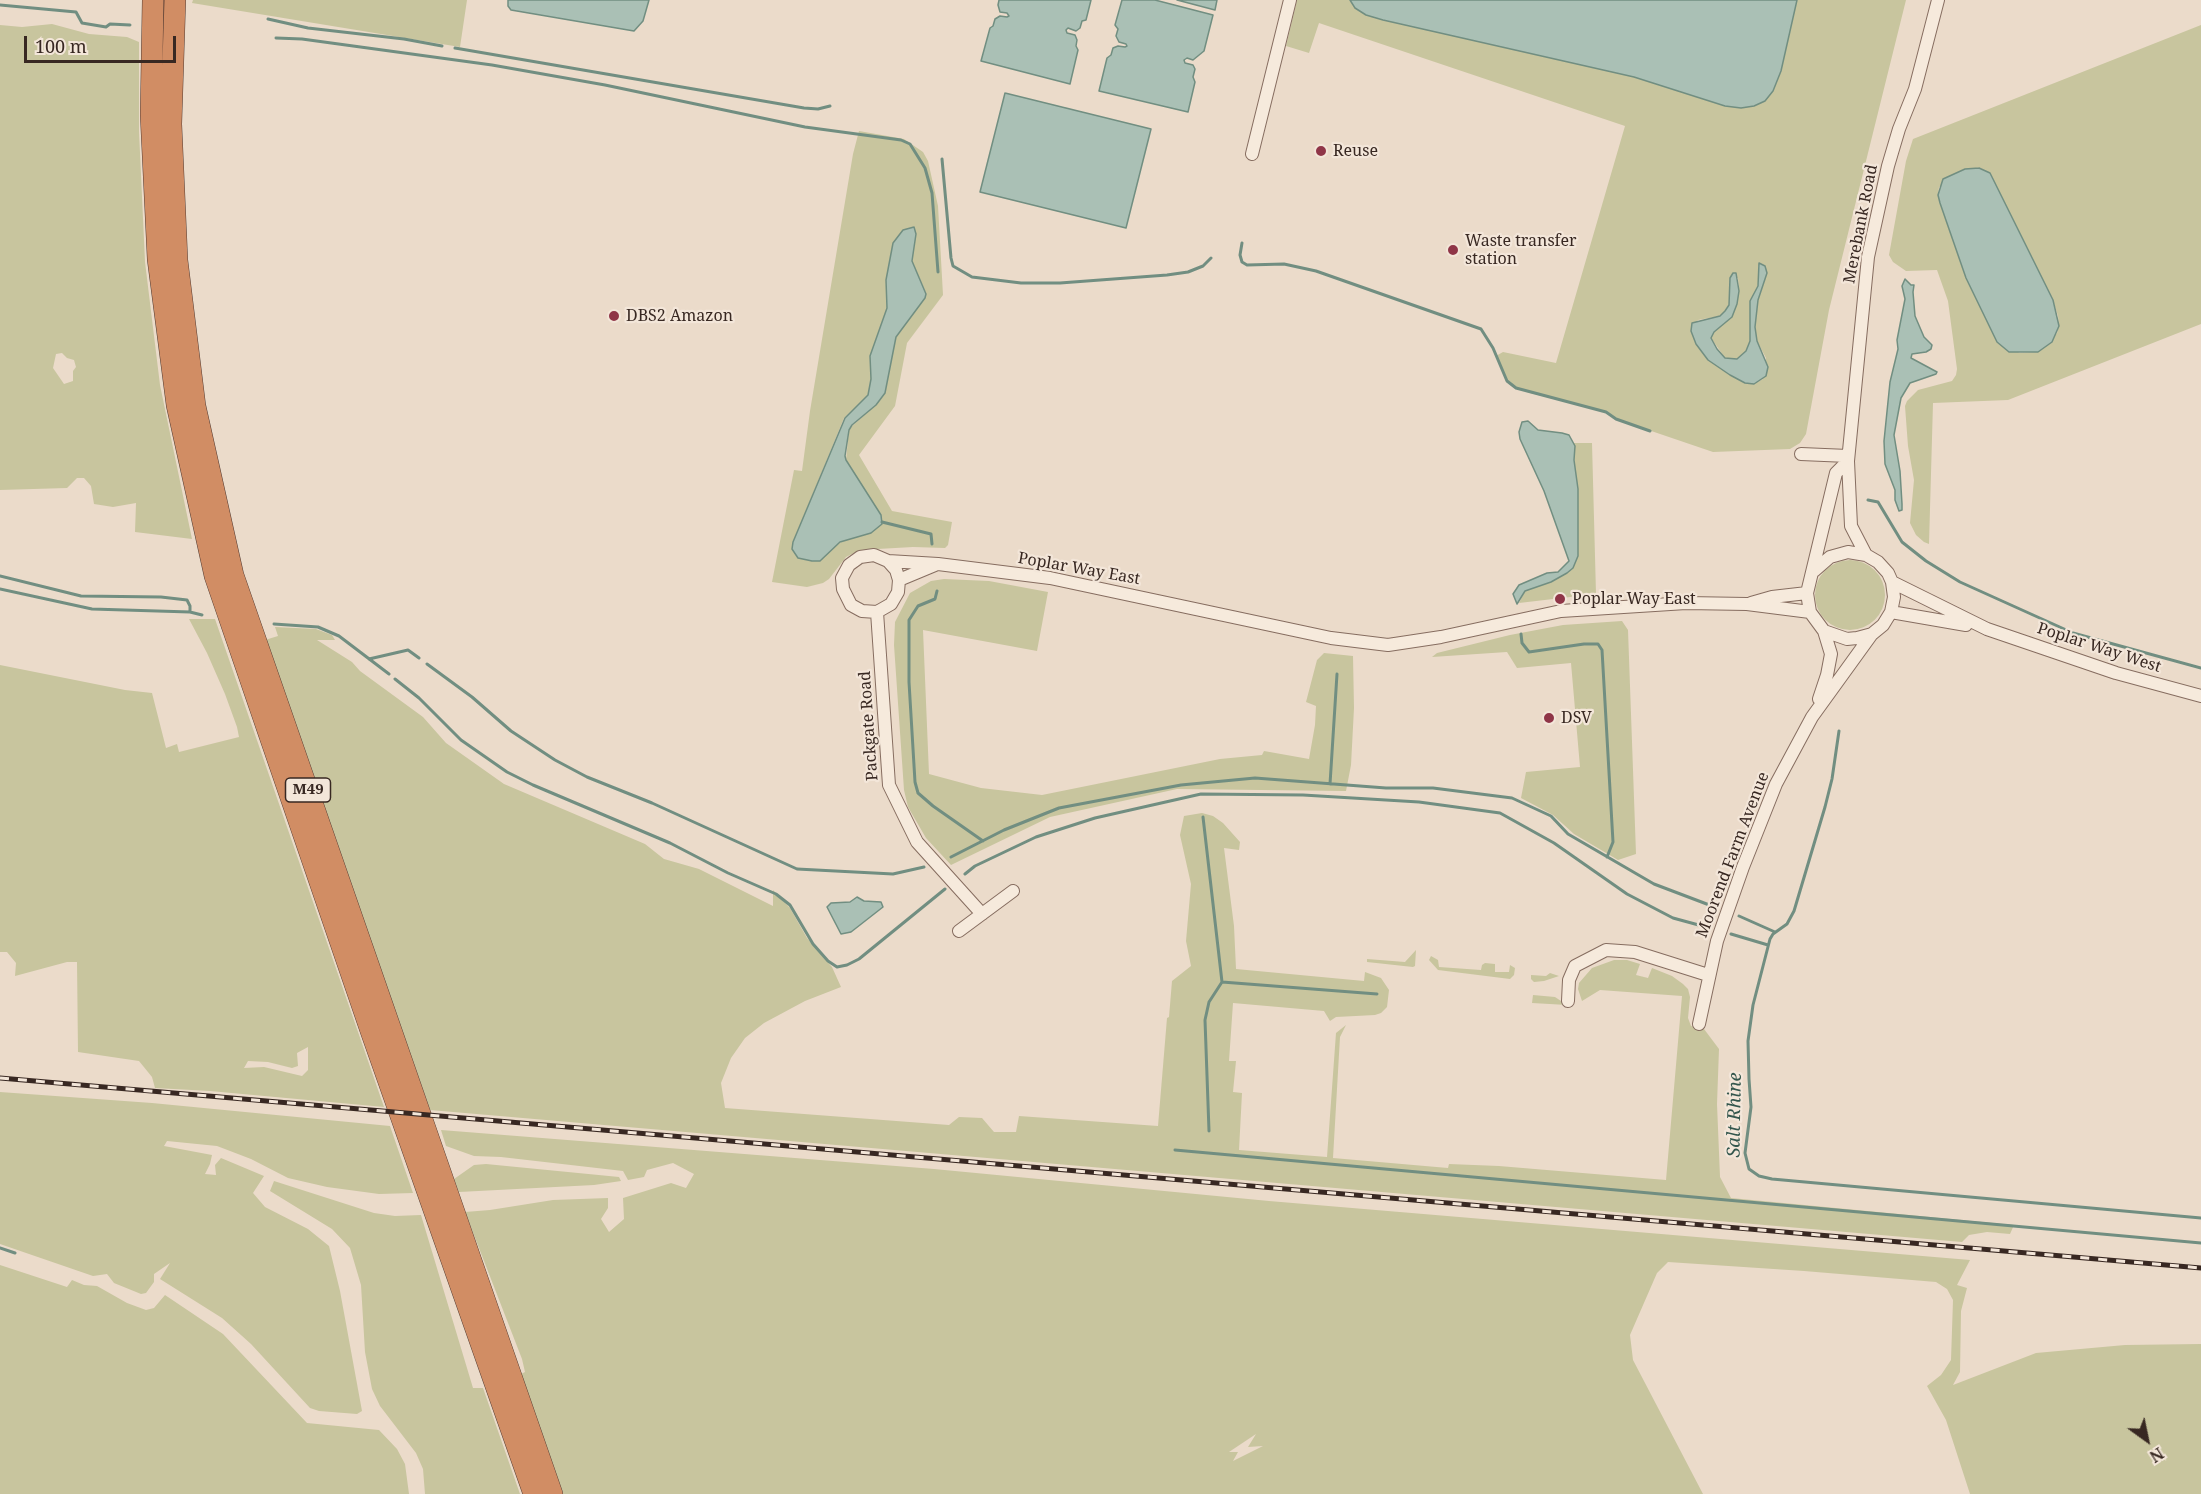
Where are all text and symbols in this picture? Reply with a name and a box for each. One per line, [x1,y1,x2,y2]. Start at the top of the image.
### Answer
scale bar [27,24,178,62]
text: 100 m [35,34,87,58]
place label: Reuse [1333,141,1378,161]
marker: Reuse [1314,144,1328,158]
street label: Merebank Road [1840,163,1882,285]
place label: Waste transfer station [1465,231,1577,269]
marker: Waste transfer station [1446,243,1460,257]
place label: DBS2 Amazon [626,306,733,326]
marker: DBS2 Amazon [607,309,621,323]
street label: Poplar Way East [1016,549,1142,589]
place label: Poplar Way East [1572,589,1696,609]
marker: Poplar Way East [1553,592,1567,606]
street label: Poplar Way West [2035,619,2163,677]
street label: Packgate Road [856,670,882,782]
place label: DSV [1561,708,1592,728]
marker: DSV [1542,711,1556,725]
street label: Moorend Farm Avenue [1693,770,1773,940]
road number: M49 [286,778,330,802]
water label: Salt Rhine [1723,1072,1747,1158]
north arrow [2117,1410,2177,1470]
text: N [2146,1442,2168,1468]

